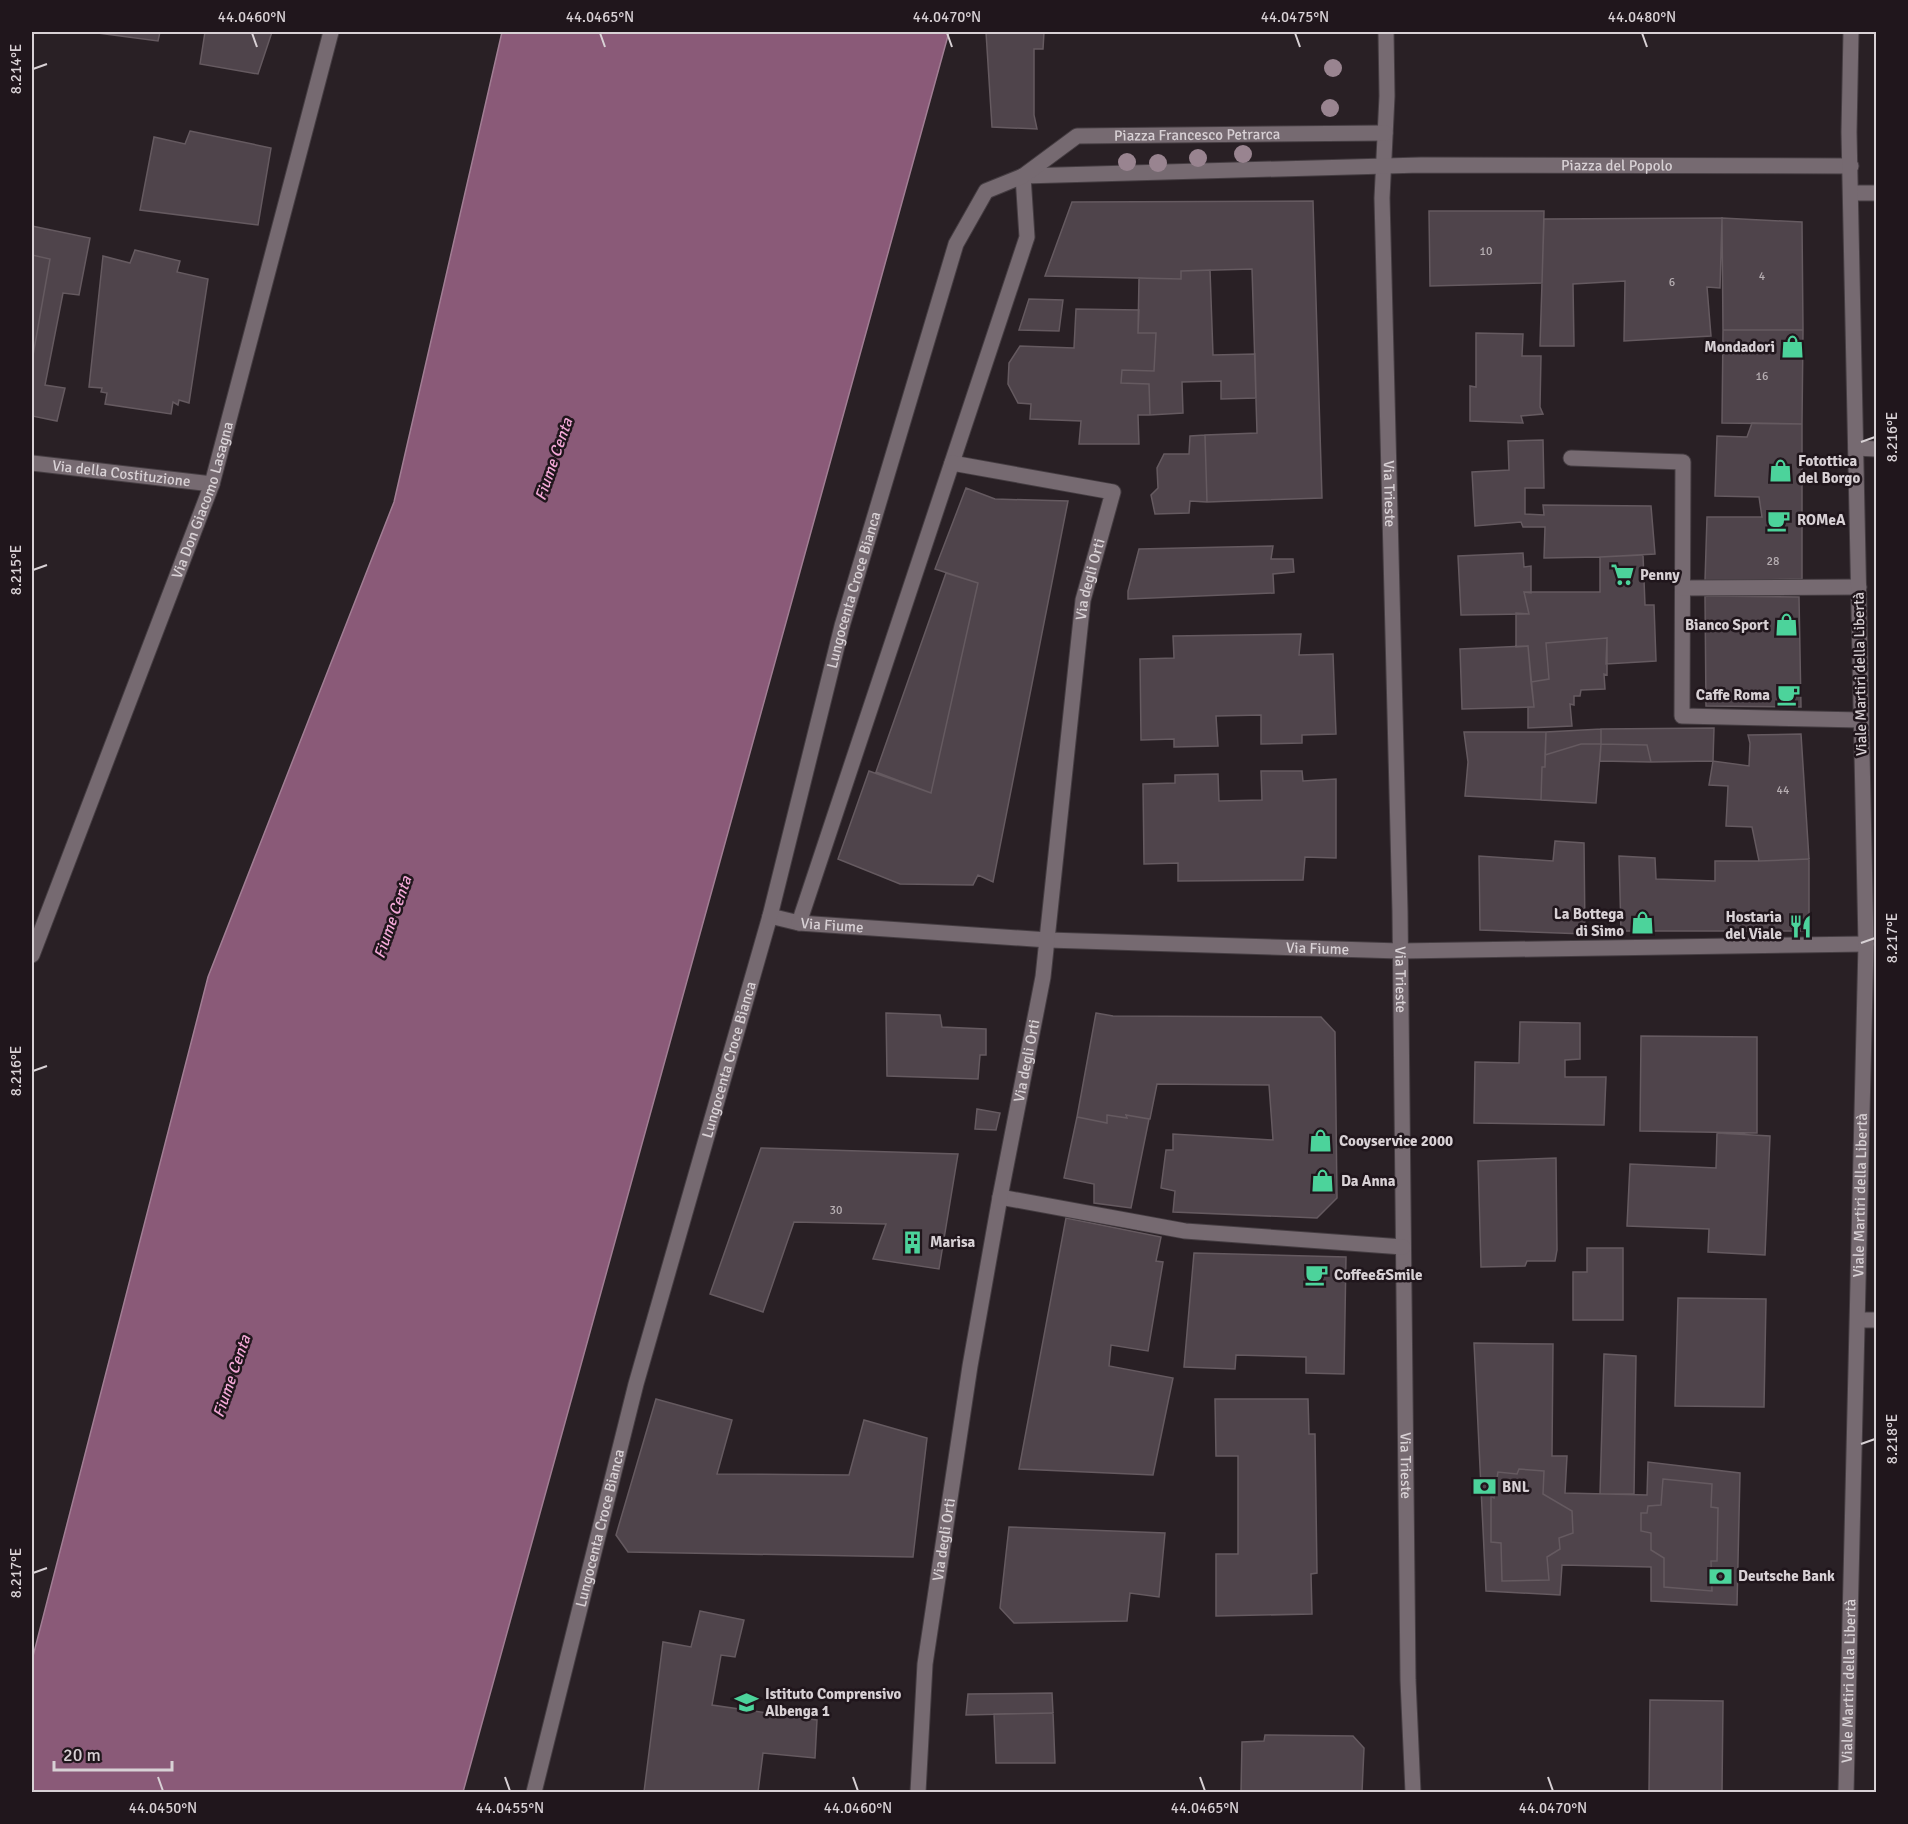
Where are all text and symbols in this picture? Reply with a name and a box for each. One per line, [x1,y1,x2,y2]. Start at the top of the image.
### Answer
text: 44.0460°N [218,8,286,26]
text: 44.0465°N [566,8,634,26]
text: 44.0470°N [913,8,981,26]
text: 44.0475°N [1261,8,1329,26]
text: 44.0480°N [1608,8,1676,26]
text: 8.214°E [7,44,25,94]
street label: Piazza Francesco Petrarca [1114,125,1280,145]
street label: Piazza del Popolo [1561,156,1673,175]
house number: 10 [1480,244,1492,259]
house number: 4 [1759,269,1766,284]
house number: 6 [1669,275,1675,290]
shop icon: Mondadori [1780,334,1806,360]
place label: Mondadori [1704,338,1775,356]
house number: 16 [1756,369,1768,384]
text: 8.216°E [1883,412,1901,462]
water label: Fiume Centa [531,415,578,503]
street label: Via Don Giacomo Lasagna [168,420,237,581]
place label: Fotottica del Borgo [1798,452,1860,487]
street label: Via della Costituzione [51,456,192,490]
shop icon: Fotottica del Borgo [1767,457,1793,483]
street label: Via Trieste [1380,460,1399,527]
cafe icon: ROMeA [1766,507,1792,533]
street label: Lungocenta Croce Bianca [823,510,885,670]
place label: ROMeA [1797,511,1846,529]
street label: Via degli Orti [1072,536,1109,621]
text: 8.215°E [7,545,25,595]
house number: 28 [1767,554,1779,569]
supermarket icon: Penny [1609,562,1635,588]
place label: Penny [1640,566,1680,584]
street label: Viale Martiri della Libertà [1850,592,1870,756]
shop icon: Bianco Sport [1774,612,1800,638]
place label: Bianco Sport [1685,616,1769,634]
cafe icon: Caffe Roma [1775,682,1801,708]
place label: Caffe Roma [1696,686,1770,704]
house number: 44 [1777,783,1790,798]
water label: Fiume Centa [370,873,417,961]
place label: La Bottega di Simo [1554,905,1624,940]
place label: Hostaria del Viale [1725,908,1782,943]
shop icon: La Bottega di Simo [1629,910,1655,936]
restaurant icon: Hostaria del Viale [1787,913,1813,939]
text: 8.217°E [1883,913,1901,963]
street label: Via Fiume [800,914,864,936]
street label: Via Fiume [1286,938,1349,958]
street label: Via Trieste [1391,946,1410,1013]
street label: Lungocenta Croce Bianca [698,979,760,1140]
street label: Via degli Orti [1010,1018,1044,1104]
text: 8.216°E [7,1046,25,1096]
street label: Viale Martiri della Libertà [1849,1113,1871,1278]
shop icon: Cooyservice 2000 [1308,1128,1334,1154]
place label: Cooyservice 2000 [1339,1132,1453,1150]
shop icon: Da Anna [1310,1168,1336,1194]
place label: Da Anna [1341,1172,1396,1190]
house number: 30 [830,1203,842,1218]
building icon: Marisa [899,1229,925,1255]
place label: Marisa [930,1233,976,1251]
cafe icon: Coffee&Smile [1303,1262,1329,1288]
place label: Coffee&Smile [1334,1266,1422,1284]
water label: Fiume Centa [209,1332,256,1420]
text: 8.218°E [1883,1414,1901,1464]
street label: Via Trieste [1396,1432,1415,1499]
street label: Lungocenta Croce Bianca [572,1447,628,1609]
bank icon: BNL [1471,1474,1497,1500]
place label: BNL [1502,1478,1530,1496]
street label: Via degli Orti [929,1497,959,1582]
text: 8.217°E [7,1548,25,1598]
bank icon: Deutsche Bank [1707,1563,1733,1589]
place label: Deutsche Bank [1738,1567,1835,1585]
street label: Viale Martiri della Libertà [1838,1599,1860,1763]
place label: Istituto Comprensivo Albenga 1 [765,1685,901,1720]
school or university icon: Istituto Comprensivo Albenga 1 [734,1690,760,1716]
scale bar [54,1734,172,1772]
text: 20 m [63,1744,101,1766]
text: 44.0450°N [129,1799,197,1817]
text: 44.0455°N [476,1799,544,1817]
text: 44.0460°N [824,1799,892,1817]
text: 44.0465°N [1171,1799,1239,1817]
text: 44.0470°N [1519,1799,1587,1817]

